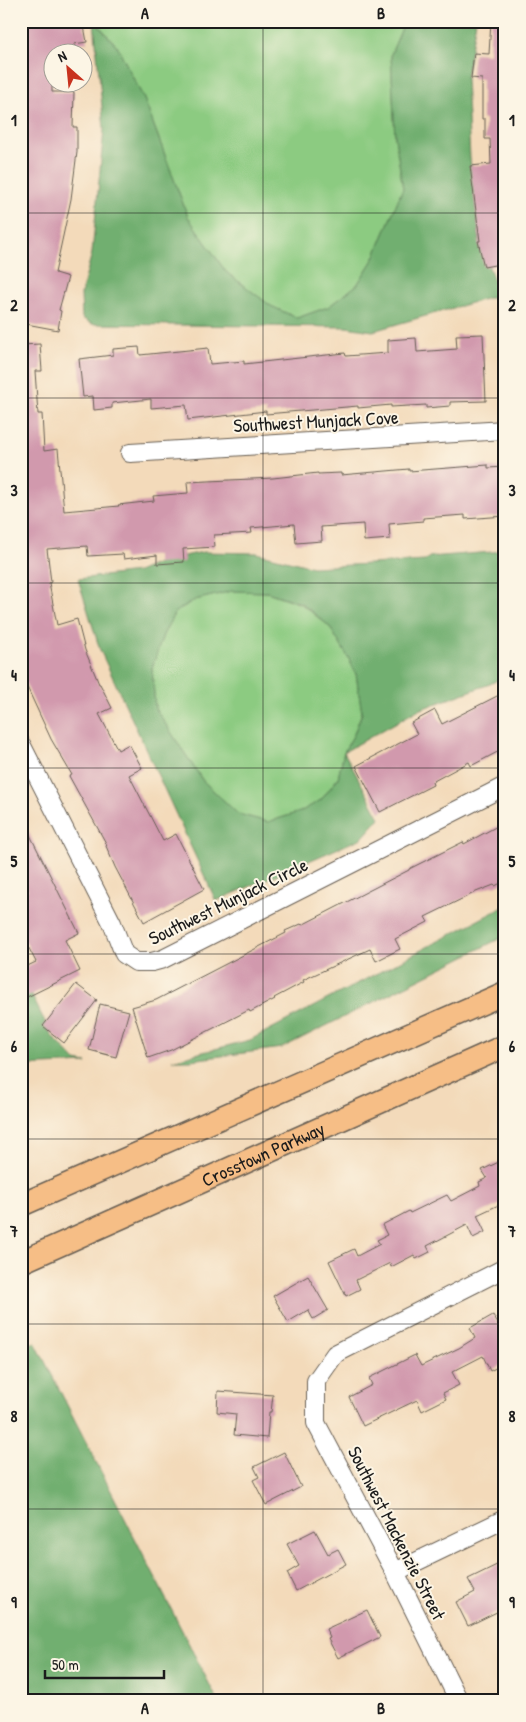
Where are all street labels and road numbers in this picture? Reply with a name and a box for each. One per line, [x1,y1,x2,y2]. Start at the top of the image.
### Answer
street label: Southwest Munjack Cove [233,404,400,438]
street label: Southwest Munjack Circle [144,851,312,951]
street label: Crosstown Parkway [197,1115,329,1193]
street label: Southwest Mackenzie Street [342,1442,452,1625]

